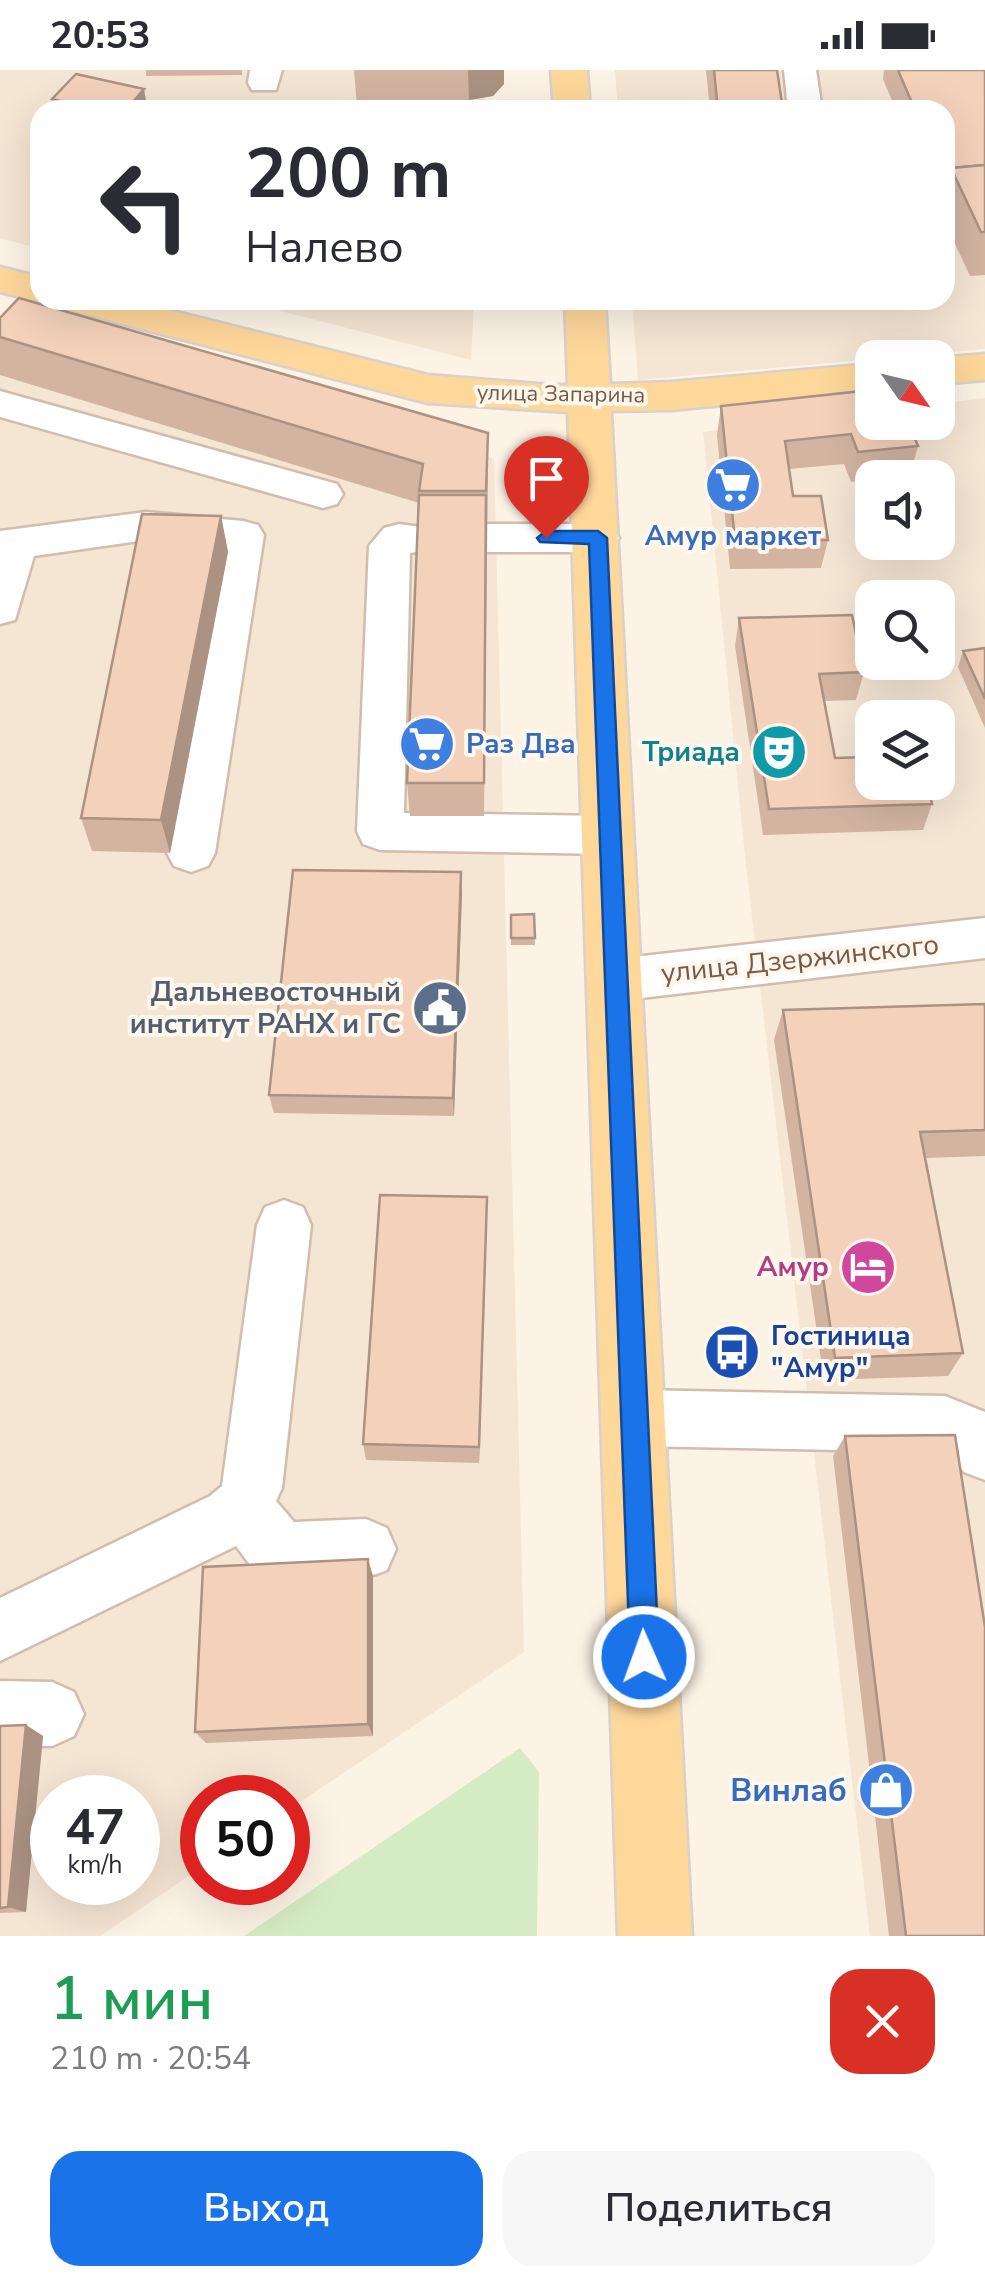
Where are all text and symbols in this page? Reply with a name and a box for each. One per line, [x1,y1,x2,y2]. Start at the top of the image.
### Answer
text: 20:53 [50,10,151,61]
text: 200 m [245,126,451,222]
icon: left [80,140,210,270]
text: Налево [245,217,404,278]
north arrow [855,340,955,440]
map controls [855,340,955,800]
street label: улица Запарина [477,378,645,410]
pin [504,436,589,539]
icon: arrive [519,451,574,506]
supermarket icon: Амур маркет [703,455,763,515]
button: sound [855,460,955,560]
place label: Амур маркет [645,517,822,555]
button: search [855,580,955,680]
button: layers [855,700,955,800]
supermarket icon: Раз Два [397,714,457,774]
theatre icon: Триада [749,722,809,782]
place label: Раз Два [466,725,576,763]
place label: Триада [642,733,740,771]
street label: улица Дзержинского [659,926,941,992]
place label: Дальневосточный институт РАНХ и ГС [130,973,401,1043]
public building icon: Дальневосточный институт РАНХ и ГС [410,978,470,1038]
hotel icon: Амур [838,1237,898,1297]
place label: Амур [757,1248,829,1286]
place label: Гостиница "Амур" [771,1317,911,1387]
bus stop icon: Гостиница "Амур" [702,1322,762,1382]
position arrow [592,1605,696,1709]
shop icon: Винлаб [856,1760,916,1820]
place label: Винлаб [730,1769,847,1812]
speed limit sign: 50 [180,1775,310,1905]
text: 47 [65,1793,125,1862]
text: km/h [67,1848,123,1882]
text: 1 мин [50,1958,213,2040]
button: close [830,1969,935,2074]
text: 210 m · 20:54 [50,2037,251,2080]
button: Выход [50,2151,483,2266]
button: Поделиться [503,2151,935,2266]

